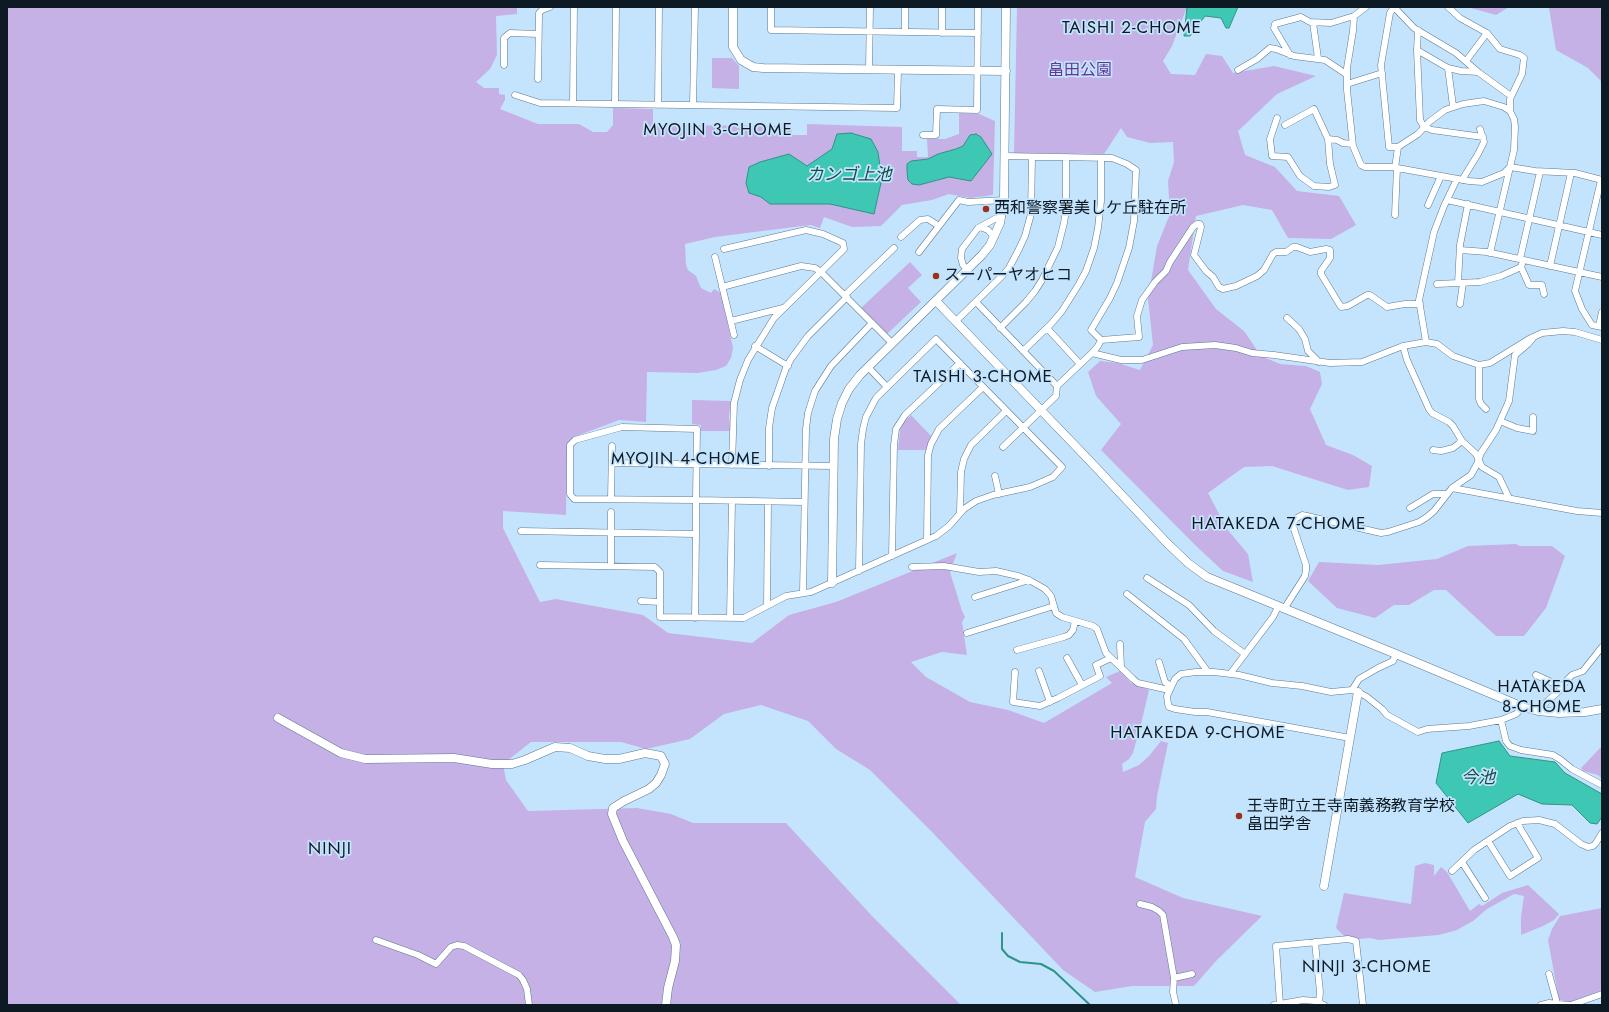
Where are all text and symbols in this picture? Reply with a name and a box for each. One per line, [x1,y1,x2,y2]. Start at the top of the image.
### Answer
district label: TAISHI 2-CHOME [1062,19,1202,39]
park label: 畠田公園 [1048,61,1112,81]
district label: MYOJIN 3-CHOME [643,121,793,141]
water label: カンゴ上池 [807,166,891,186]
place label: 西和警察署美しケ丘駐在所 [994,199,1186,219]
marker: 西和警察署美しケ丘駐在所 [981,204,991,214]
place label: スーパーヤオヒコ [944,266,1072,286]
marker: スーパーヤオヒコ [931,271,941,281]
district label: TAISHI 3-CHOME [913,368,1053,388]
district label: MYOJIN 4-CHOME [611,450,761,470]
district label: HATAKEDA 7-CHOME [1192,515,1366,535]
district label: HATAKEDA 8-CHOME [1498,678,1586,718]
district label: HATAKEDA 9-CHOME [1110,724,1286,744]
water label: 今池 [1461,769,1495,789]
place label: 王寺町立王寺南義務教育学校 畠田学舎 [1247,797,1455,835]
marker: 王寺町立王寺南義務教育学校 畠田学舎 [1234,811,1244,821]
district label: NINJI [308,840,352,860]
district label: NINJI 3-CHOME [1302,958,1432,978]

